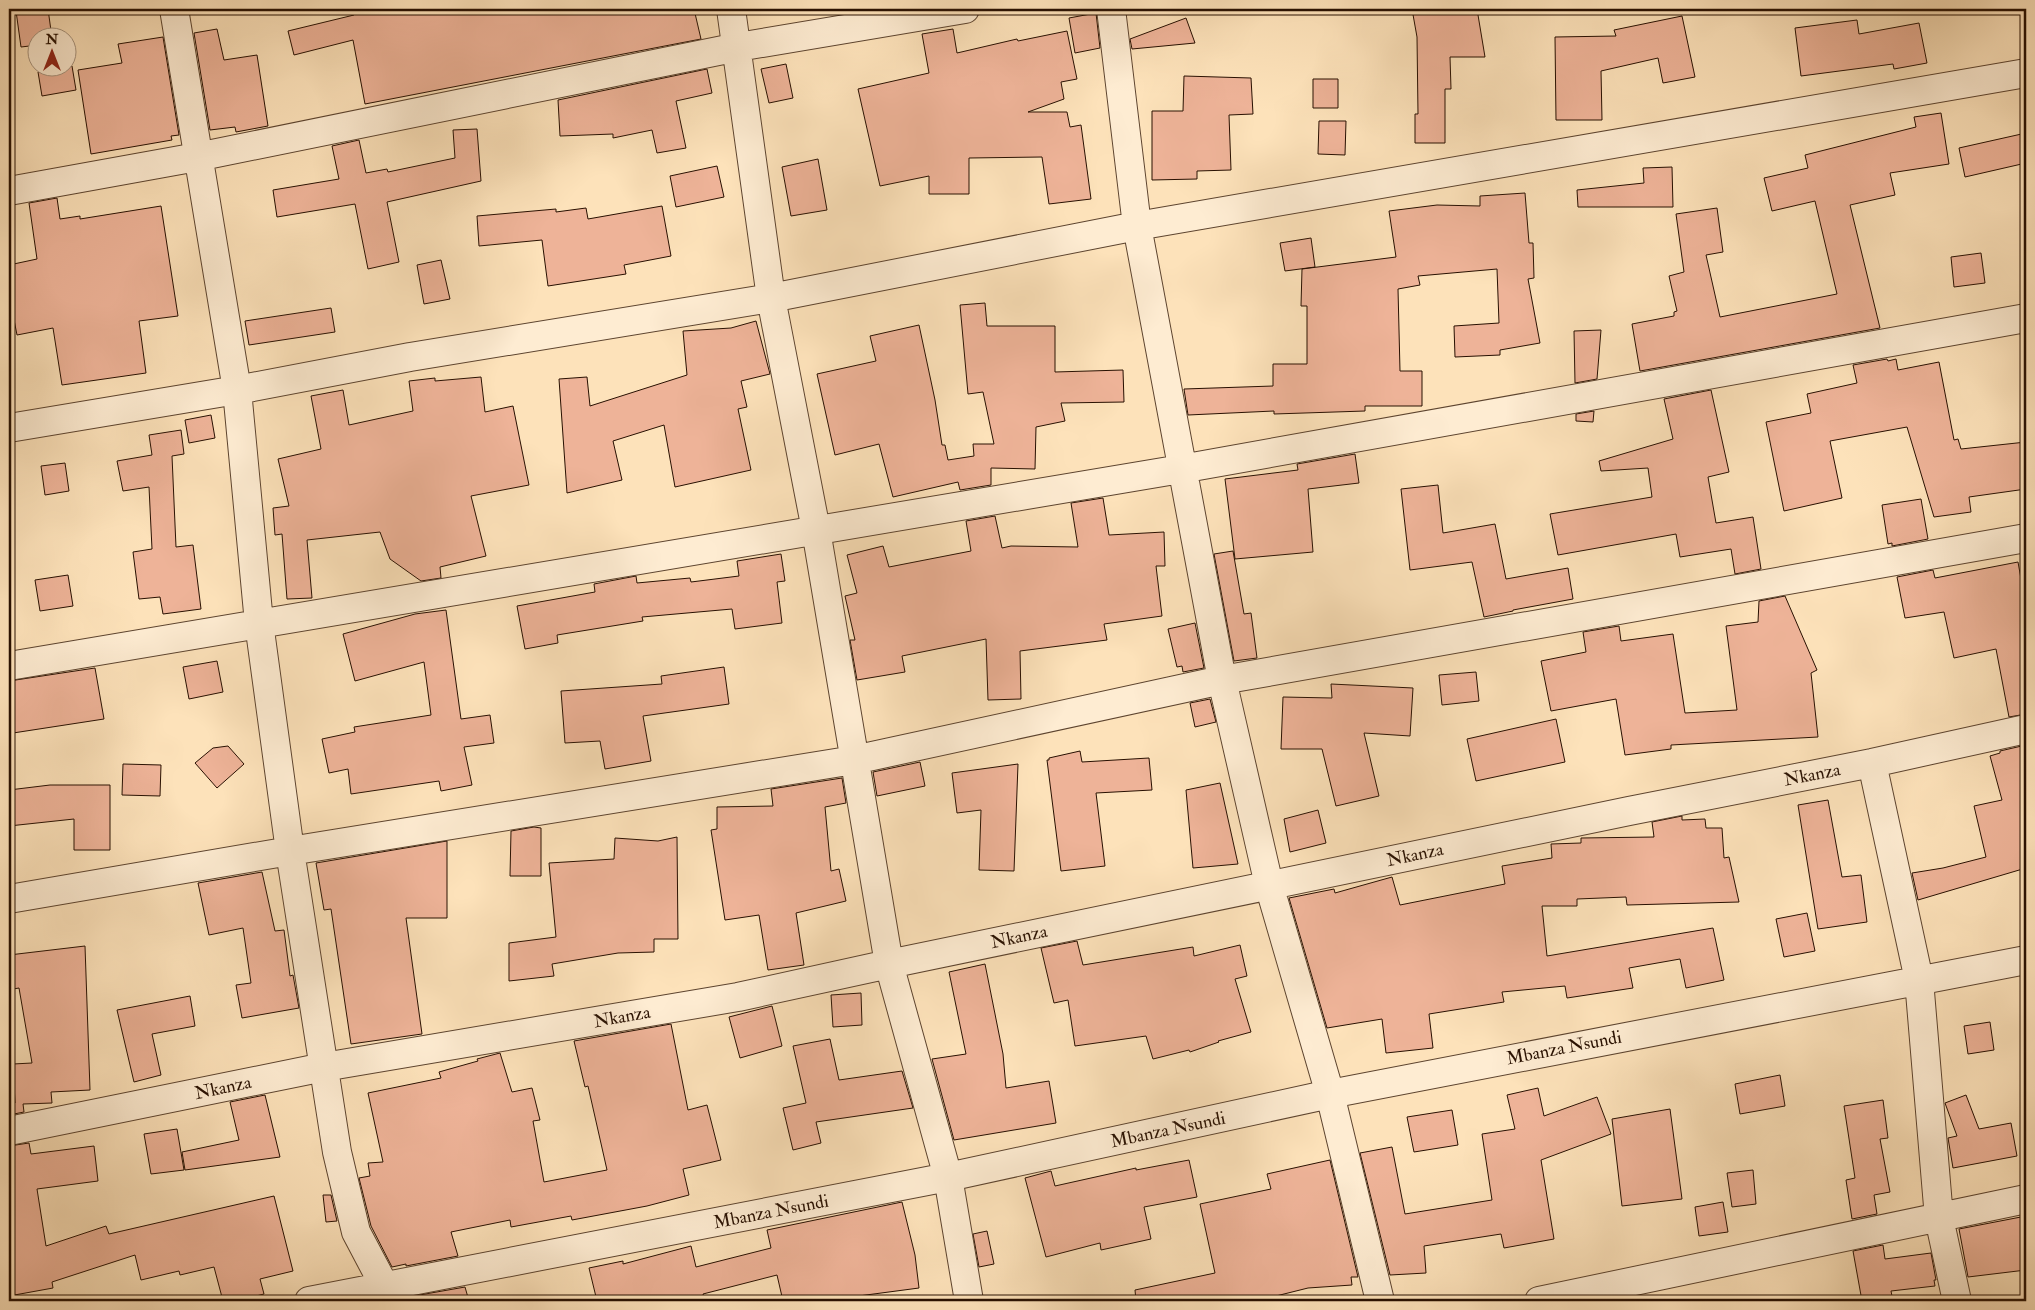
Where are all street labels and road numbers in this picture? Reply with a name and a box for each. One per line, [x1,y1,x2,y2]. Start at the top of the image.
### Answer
street label: Nkanza [1782,758,1843,792]
street label: Nkanza [1385,838,1446,872]
street label: Nkanza [989,920,1050,954]
street label: Nkanza [592,1001,653,1033]
street label: Mbanza Nsundi [1504,1026,1624,1070]
street label: Nkanza [193,1071,254,1105]
street label: Mbanza Nsundi [1108,1107,1228,1153]
street label: Mbanza Nsundi [711,1190,831,1234]

